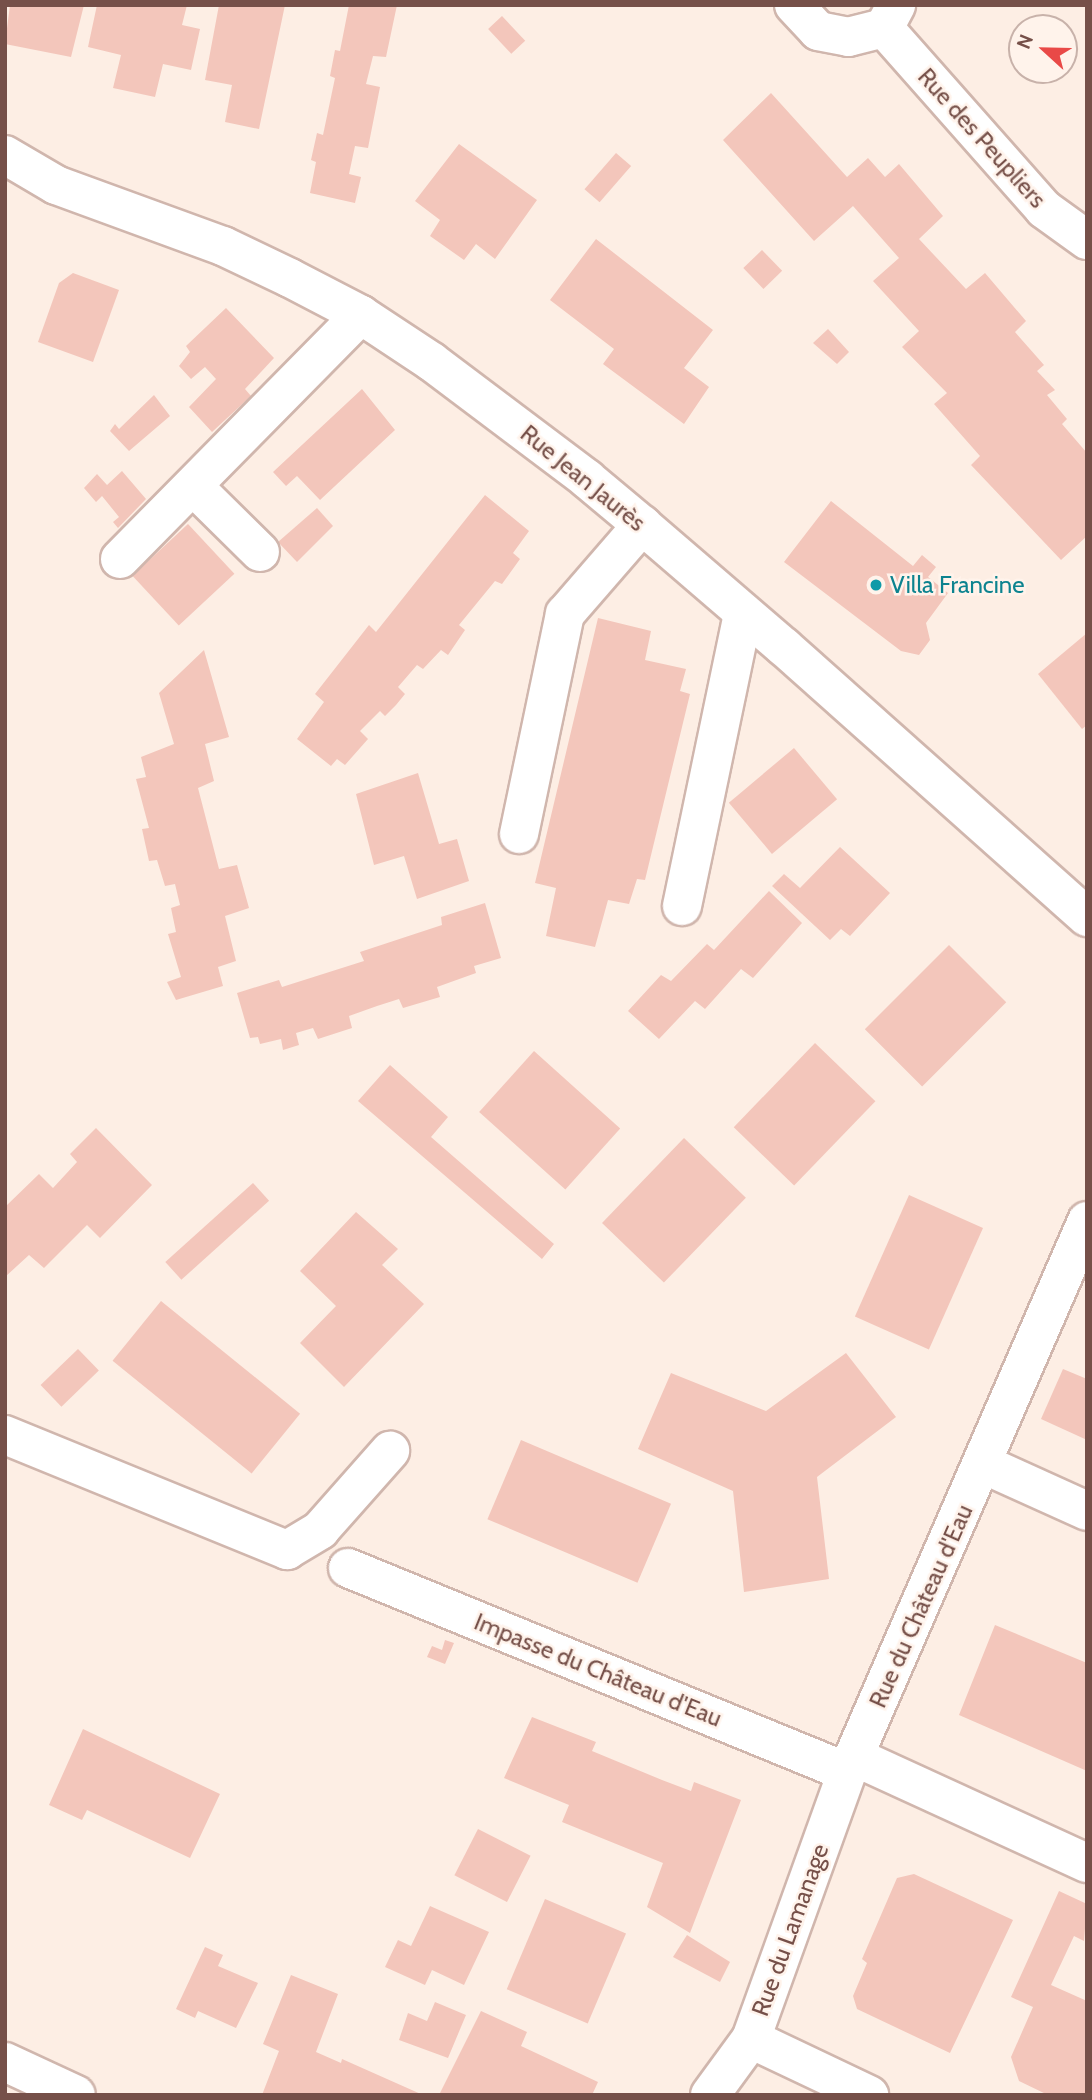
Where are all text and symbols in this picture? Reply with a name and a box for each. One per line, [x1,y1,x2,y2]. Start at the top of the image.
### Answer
north arrow [1008,14,1078,84]
text: N [1012,31,1038,52]
street label: Rue des Peupliers [912,62,1052,214]
street label: Rue Jean Jaurès [515,419,651,537]
place label: Villa Francine [890,571,1025,599]
marker: Villa Francine [868,577,884,593]
street label: Rue du Château d'Eau [863,1500,979,1712]
street label: Impasse du Château d'Eau [470,1607,726,1733]
street label: Rue du Lamanage [746,1840,834,2020]

